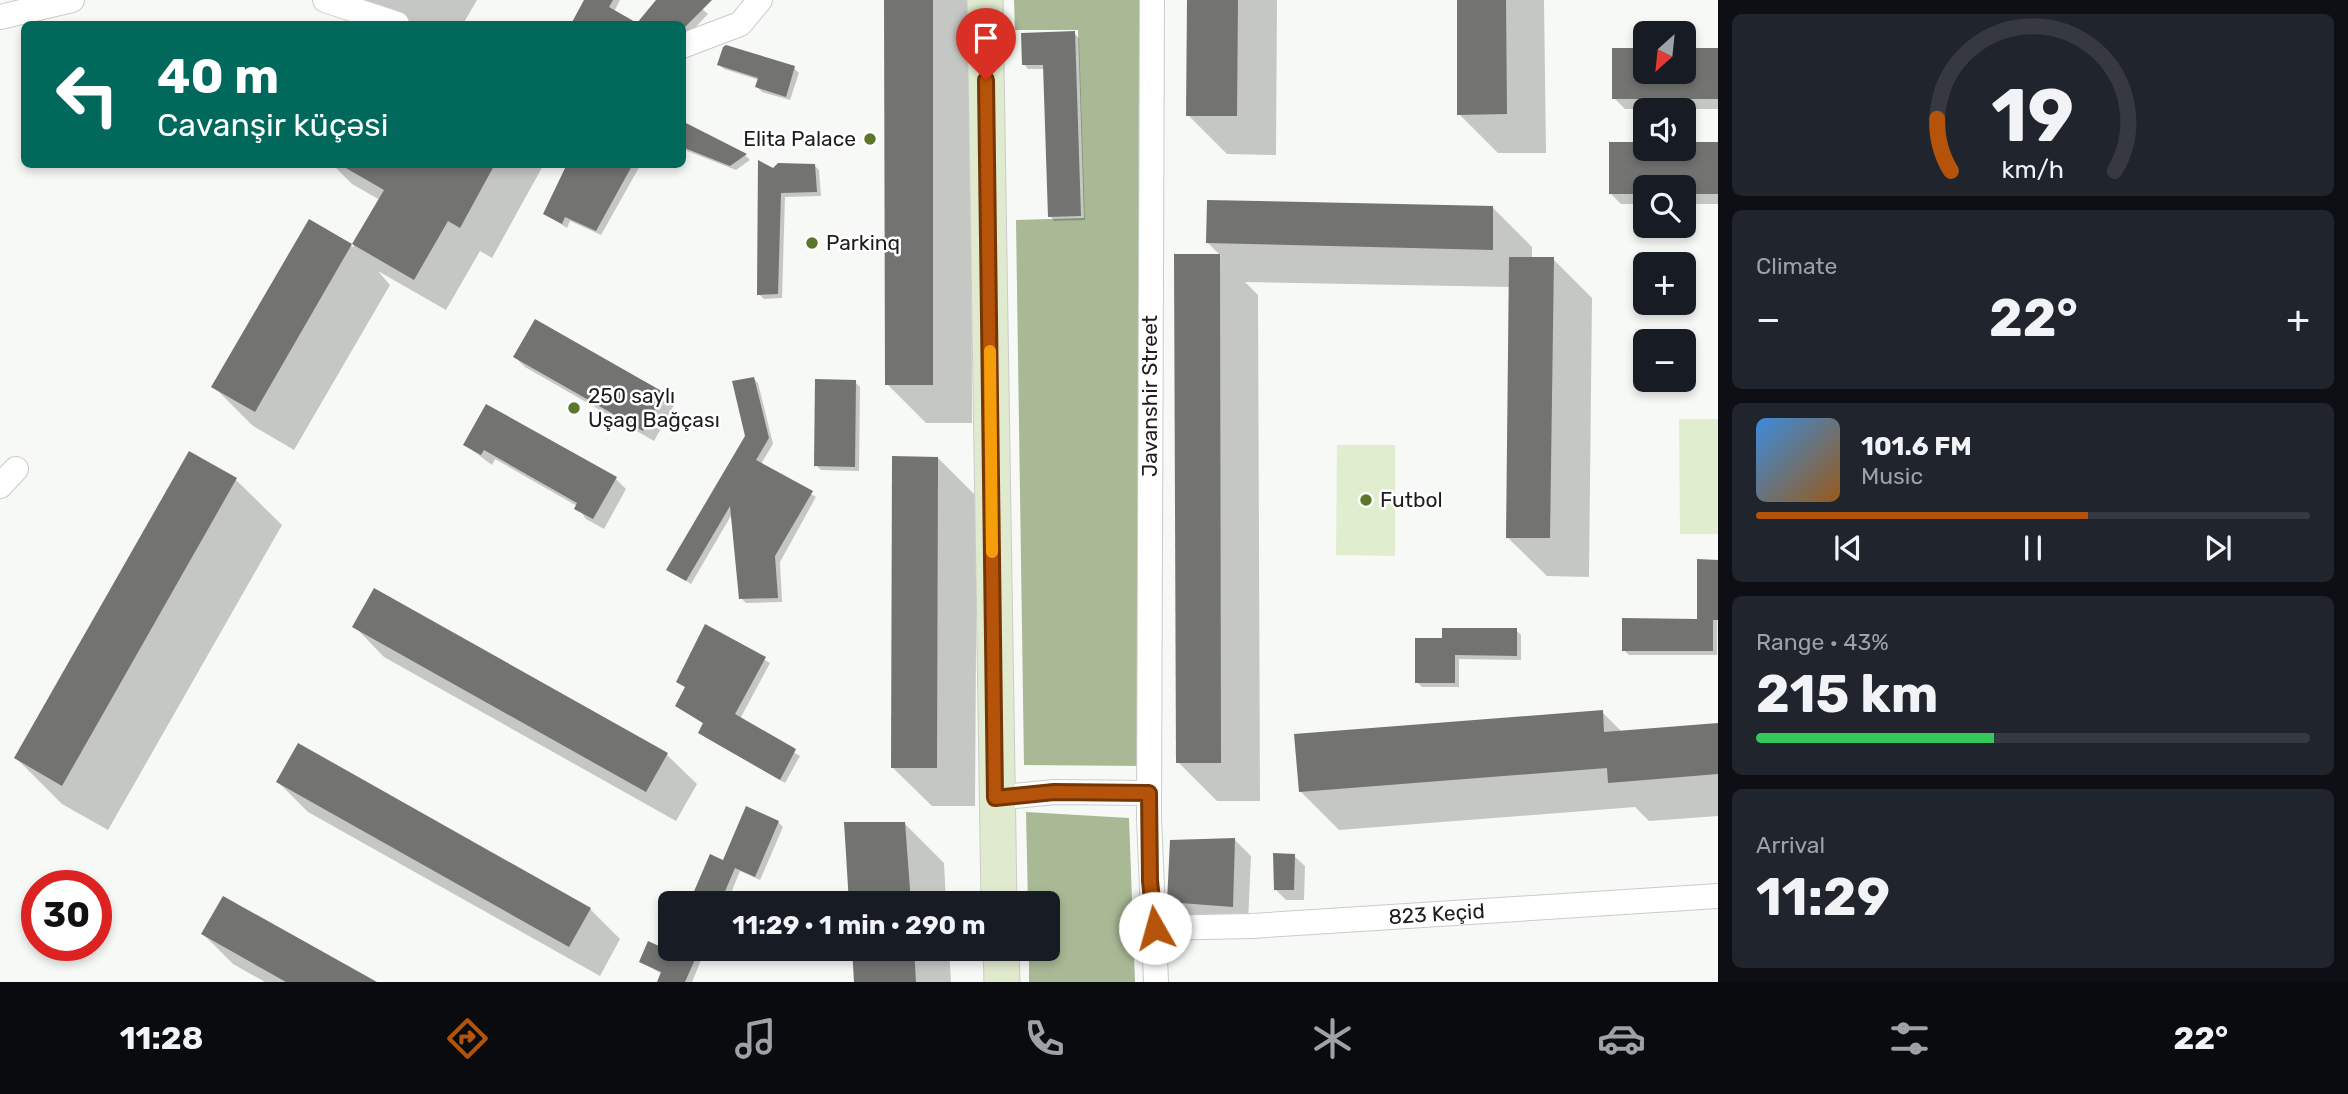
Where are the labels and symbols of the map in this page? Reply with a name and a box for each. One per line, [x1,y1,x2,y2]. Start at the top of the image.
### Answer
pin [956,8,1016,80]
north arrow [1633,21,1696,84]
place label: Elita Palace [743,126,856,151]
marker: Elita Palace [862,131,878,147]
place label: Parkinq [826,230,900,255]
marker: Parkinq [804,235,820,251]
street label: Javanshir Street [1137,315,1162,477]
place label: 250 saylı Uşag Bağçası [588,383,720,432]
marker: 250 saylı Uşag Bağçası [566,400,582,416]
place label: Futbol [1380,487,1443,512]
marker: Futbol [1358,492,1374,508]
speed limit sign: 30 [21,870,112,961]
position arrow [1118,891,1192,965]
street label: 823 Keçid [1388,898,1485,929]

